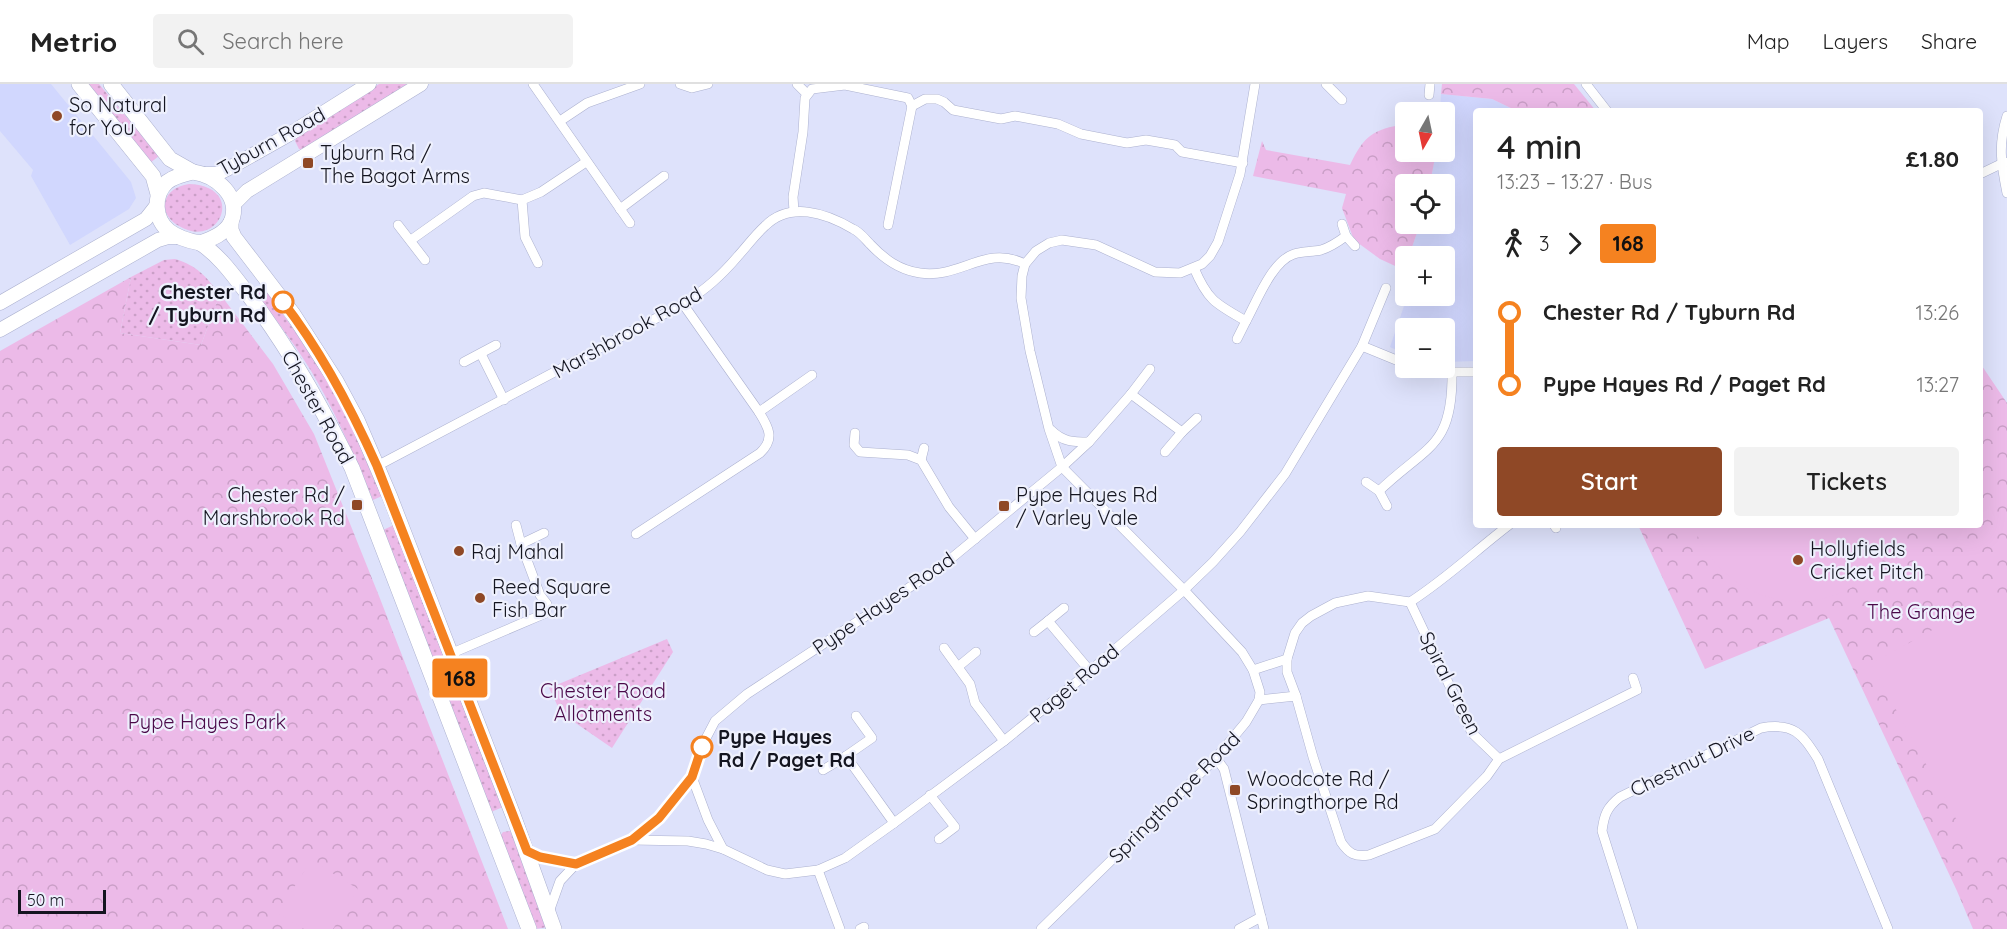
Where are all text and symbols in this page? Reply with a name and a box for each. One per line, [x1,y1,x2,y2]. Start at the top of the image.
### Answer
search box [153,14,573,68]
text: Metrio [30,24,117,59]
icon: search [174,25,207,58]
text: Search here [222,27,344,55]
text: Map [1747,28,1790,54]
text: Layers [1823,28,1888,54]
text: Share [1921,28,1977,54]
place label: So Natural for You [69,92,167,140]
street label: Tyburn Road [213,101,329,181]
north arrow [1395,102,1455,162]
map controls [1395,102,1455,378]
marker: So Natural for You [50,109,64,123]
text: 4 min [1497,126,1582,167]
place label: Tyburn Rd / The Bagot Arms [320,140,470,188]
text: £1.80 [1906,145,1959,173]
marker: Tyburn Rd / The Bagot Arms [301,156,315,170]
text: 13:23 – 13:27 · Bus [1497,169,1653,194]
button: locate [1395,174,1455,234]
icon: walk [1497,227,1530,260]
icon: forward [1558,227,1591,260]
text: 168 [1612,230,1644,256]
text: 3 [1539,231,1549,256]
button: + [1395,246,1455,306]
place label: Chester Rd / Tyburn Rd [148,279,266,327]
street label: Marshbrook Road [548,281,706,383]
marker: Chester Rd / Tyburn Rd [272,291,294,313]
text: Chester Rd / Tyburn Rd [1543,298,1795,326]
text: 13:26 [1916,300,1959,325]
button: − [1395,318,1455,378]
street label: Chester Road [277,346,359,468]
text: Pype Hayes Rd / Paget Rd [1543,370,1826,398]
text: 13:27 [1916,372,1959,397]
button: Start [1497,447,1722,516]
button: Tickets [1734,447,1959,516]
place label: Chester Rd / Marshbrook Rd [203,482,346,530]
place label: Pype Hayes Rd / Varley Vale [1016,482,1158,530]
marker: Chester Rd / Marshbrook Rd [350,498,364,512]
marker: Pype Hayes Rd / Varley Vale [997,499,1011,513]
place label: Hollyfields Cricket Pitch [1810,536,1924,584]
place label: Raj Mahal [471,539,564,564]
marker: Raj Mahal [452,544,466,558]
street label: Pype Hayes Road [807,546,959,660]
marker: Hollyfields Cricket Pitch [1791,553,1805,567]
place label: Reed Square Fish Bar [492,574,611,622]
marker: Reed Square Fish Bar [473,591,487,605]
park label: The Grange [1867,599,1975,624]
street label: Spiral Green [1414,627,1488,739]
street label: Paget Road [1024,638,1124,728]
line badge: 168 [426,658,494,698]
text: 168 [444,665,476,691]
park label: Chester Road Allotments [540,678,666,726]
park label: Pype Hayes Park [128,709,286,734]
street label: Chestnut Drive [1626,720,1758,802]
place label: Pype Hayes Rd / Paget Rd [718,724,855,772]
street label: Springthorpe Road [1103,726,1245,868]
marker: Pype Hayes Rd / Paget Rd [691,736,713,758]
place label: Woodcote Rd / Springthorpe Rd [1247,766,1399,814]
marker: Woodcote Rd / Springthorpe Rd [1228,783,1242,797]
scale bar [18,887,106,914]
text: 50 m [27,890,64,910]

